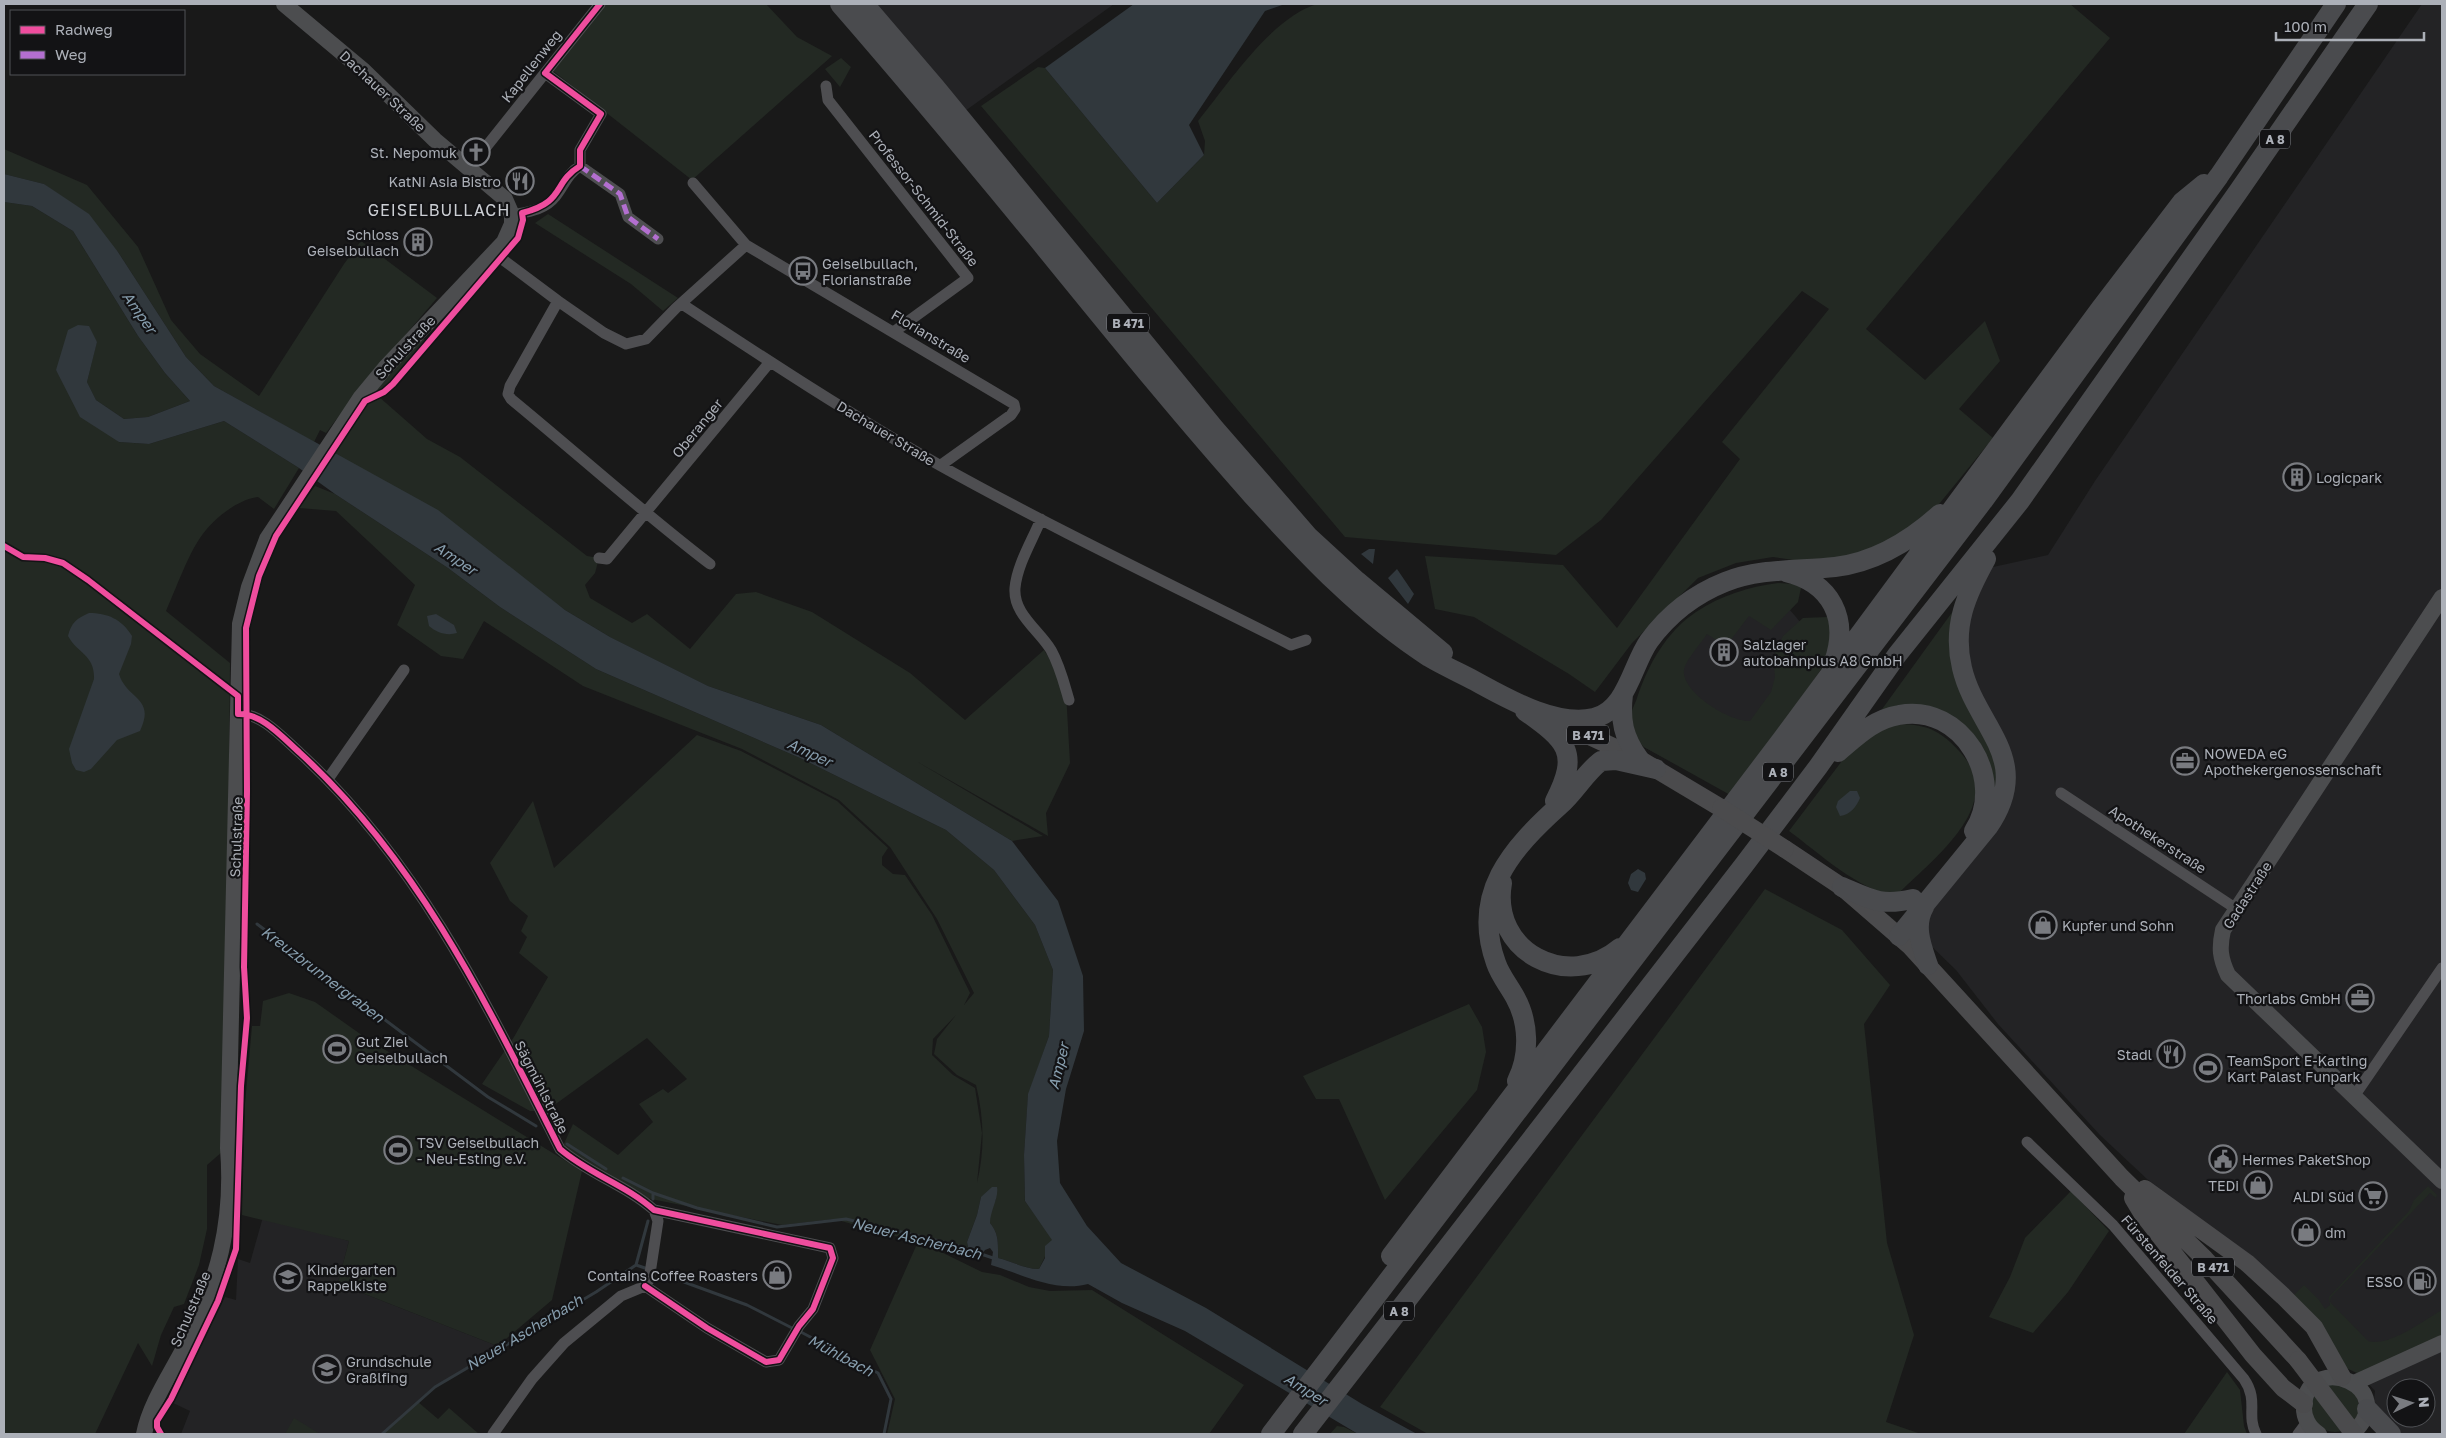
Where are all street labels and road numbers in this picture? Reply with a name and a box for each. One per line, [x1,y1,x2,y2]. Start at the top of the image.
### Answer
street label: Kapellenweg [497,26,565,106]
street label: Dachauer Straße [337,47,429,135]
street label: Professor-Schmid-Straße [866,127,982,269]
road number: A 8 [2260,130,2290,148]
street label: Florianstraße [888,306,974,366]
street label: Schulstraße [371,312,439,382]
road number: B 471 [1107,314,1149,332]
street label: Oberanger [668,395,726,461]
street label: Dachauer Straße [834,397,938,469]
road number: B 471 [1567,726,1609,744]
road number: A 8 [1763,762,1793,782]
street label: Schulstraße [226,796,246,878]
street label: Apothekerstraße [2106,801,2210,877]
street label: Gadastraße [2219,858,2275,932]
street label: Sägmühlstraße [511,1038,573,1136]
street label: Fürstenfelder Straße [2118,1211,2222,1327]
road number: B 471 [2192,1258,2234,1276]
street label: Schulstraße [166,1269,214,1349]
road number: A 8 [1384,1302,1414,1320]

